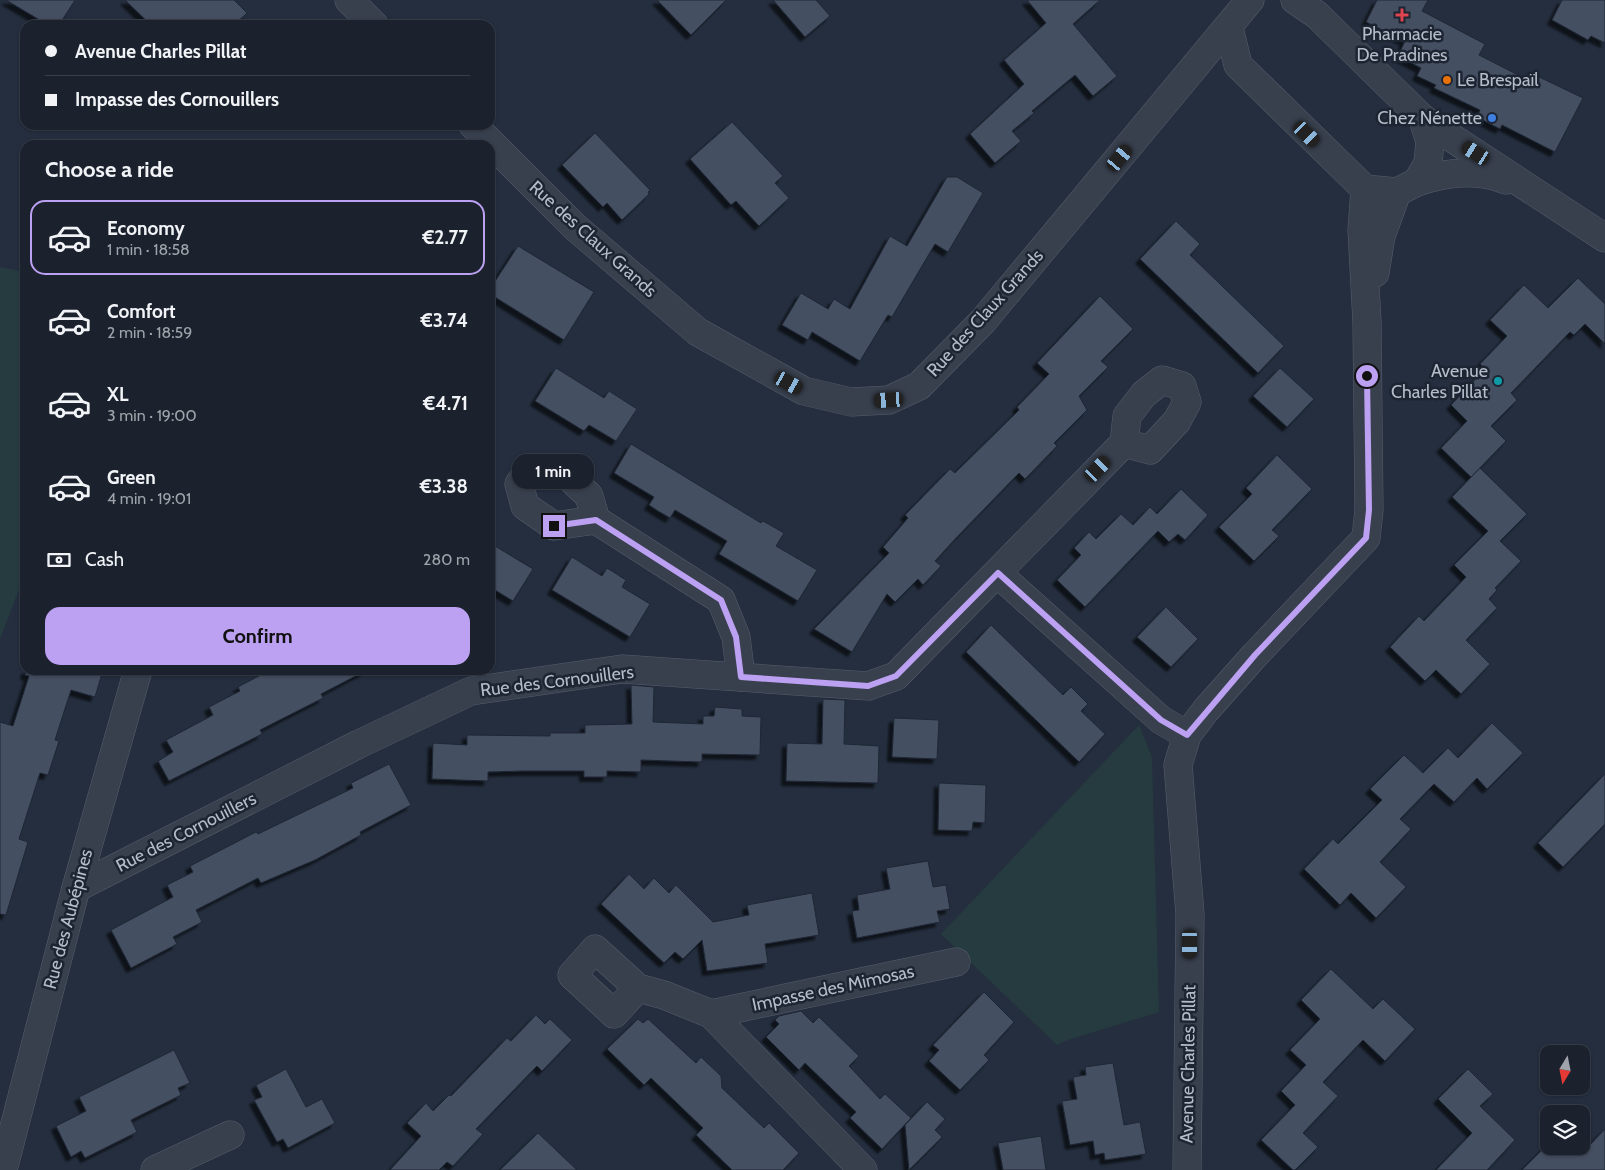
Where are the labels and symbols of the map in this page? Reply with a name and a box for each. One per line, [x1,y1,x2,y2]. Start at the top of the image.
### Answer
marker: Pharmacie De Pradines [1396,9,1408,21]
place label: Pharmacie De Pradines [1356,23,1448,66]
place label: Le Brespaïl [1457,69,1539,91]
marker: Le Brespaïl [1441,74,1453,86]
place label: Chez Nénette [1377,107,1482,129]
marker: Chez Nénette [1486,112,1498,124]
car [1291,118,1323,150]
car [1459,139,1492,167]
car [1104,142,1135,174]
street label: Rue des Claux Grands [525,176,661,302]
street label: Rue des Claux Grands [922,245,1048,381]
place label: Avenue Charles Pillat [1391,360,1488,403]
route start [1356,365,1378,387]
car [772,369,805,397]
marker: Avenue Charles Pillat [1492,375,1504,387]
car [873,392,904,408]
car [1082,453,1113,485]
callout: 1 min [513,454,595,488]
route end [543,515,565,537]
street label: Rue des Cornouillers [479,661,635,701]
street label: Rue des Cornouillers [112,787,260,877]
street label: Rue des Aubépines [39,847,97,991]
car [1182,929,1197,959]
street label: Impasse des Mimosas [750,960,916,1016]
street label: Avenue Charles Pillat [1176,985,1200,1143]
north arrow [1540,1045,1590,1095]

